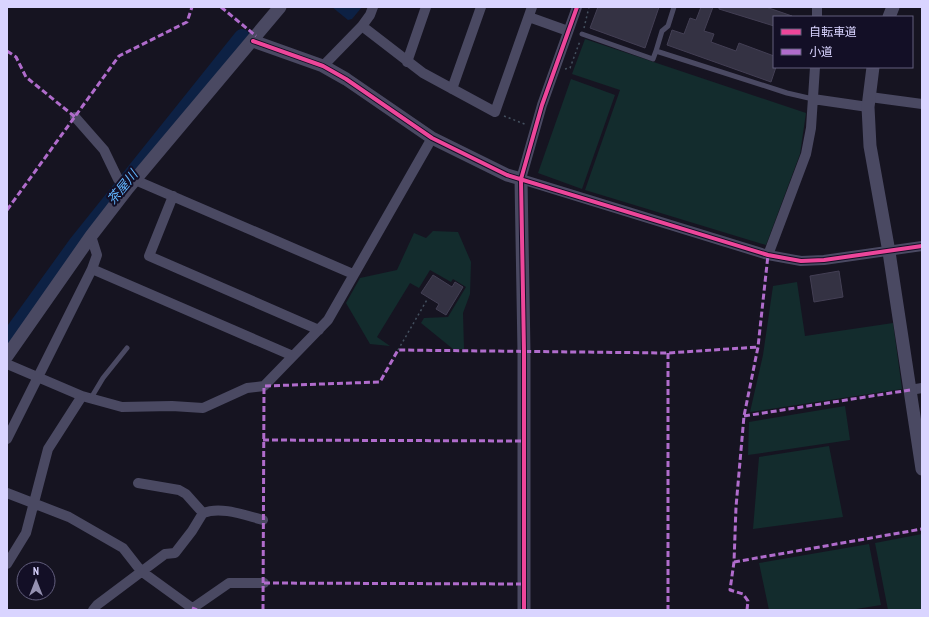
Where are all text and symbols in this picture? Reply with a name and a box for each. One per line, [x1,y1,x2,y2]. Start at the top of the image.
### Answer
legend [773,16,913,68]
text: 自転車道 [809,24,857,39]
text: 小道 [809,44,833,59]
water label: 茶屋川 [104,165,143,208]
north arrow [16,561,56,601]
text: N [33,564,39,578]

